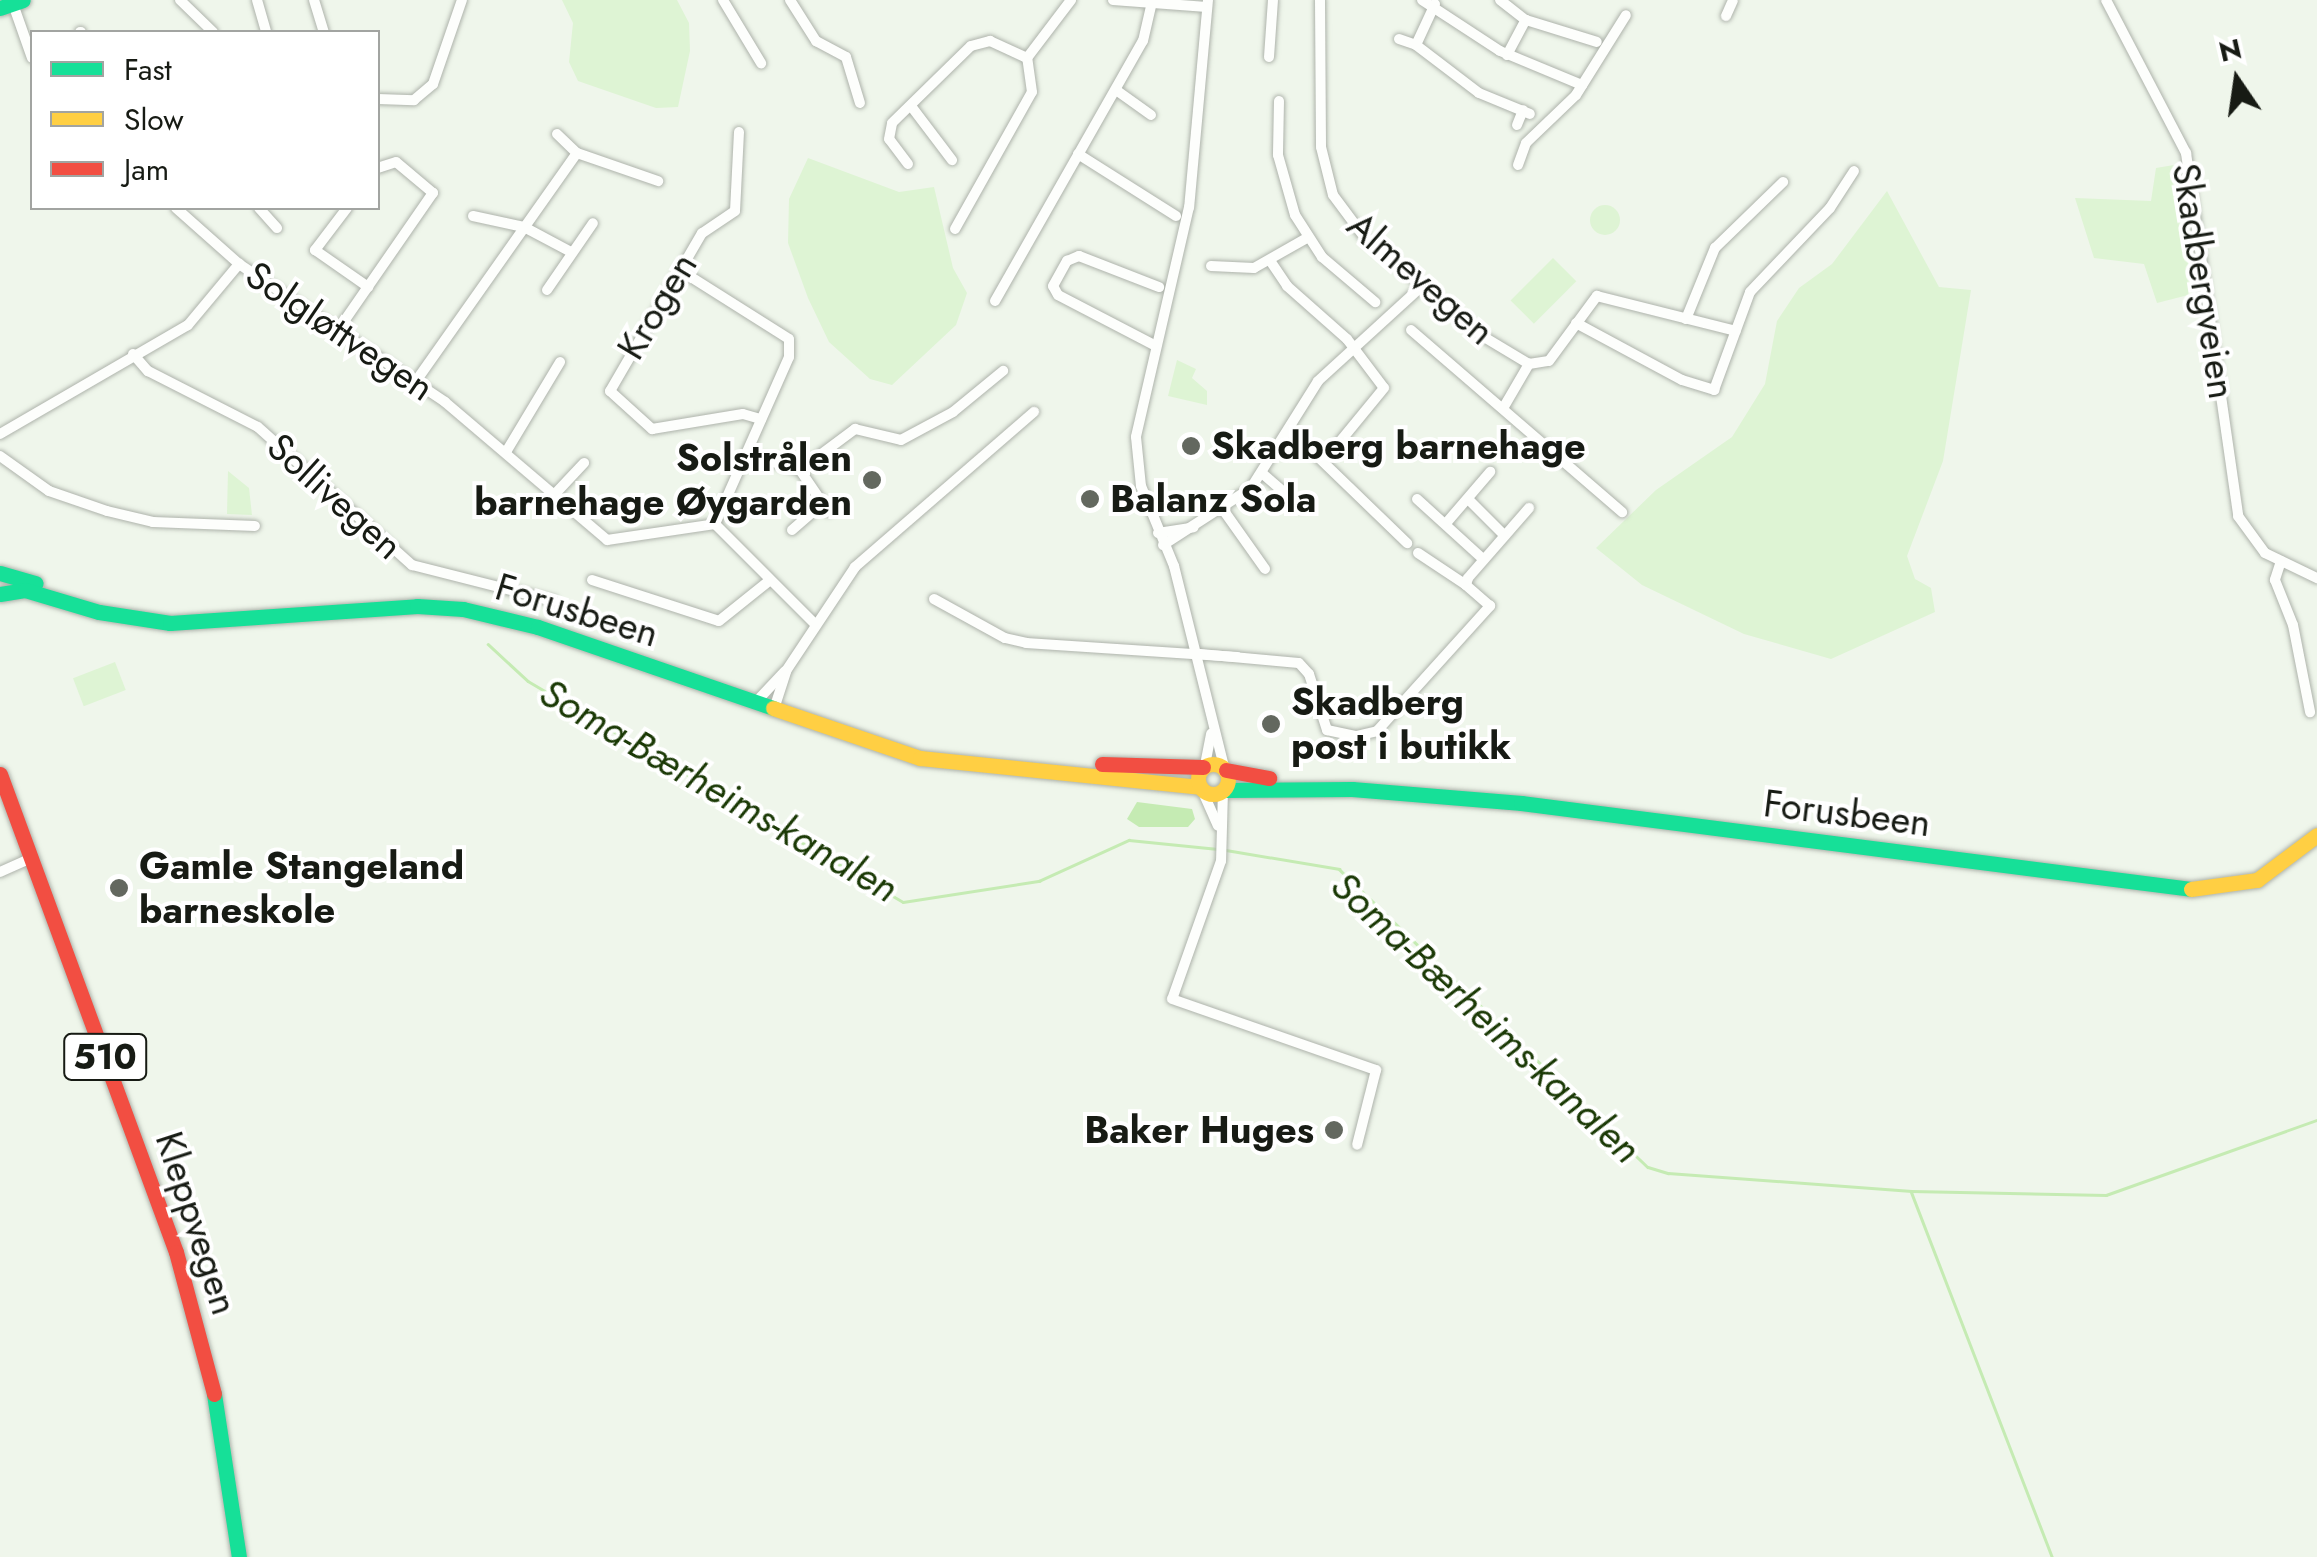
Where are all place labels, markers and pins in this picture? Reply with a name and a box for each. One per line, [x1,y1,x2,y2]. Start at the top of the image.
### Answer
place label: Skadberg barnehage [1211,423,1586,469]
place label: Solstrålen barnehage Øygarden [474,435,852,524]
marker: Skadberg barnehage [1180,435,1202,457]
marker: Solstrålen barnehage Øygarden [861,469,883,491]
place label: Balanz Sola [1110,476,1316,522]
marker: Balanz Sola [1079,488,1101,510]
place label: Skadberg post i butikk [1291,679,1511,768]
marker: Skadberg post i butikk [1260,713,1282,735]
place label: Gamle Stangeland barneskole [139,843,464,932]
marker: Gamle Stangeland barneskole [108,877,130,899]
place label: Baker Huges [1084,1107,1314,1153]
marker: Baker Huges [1323,1119,1345,1141]

